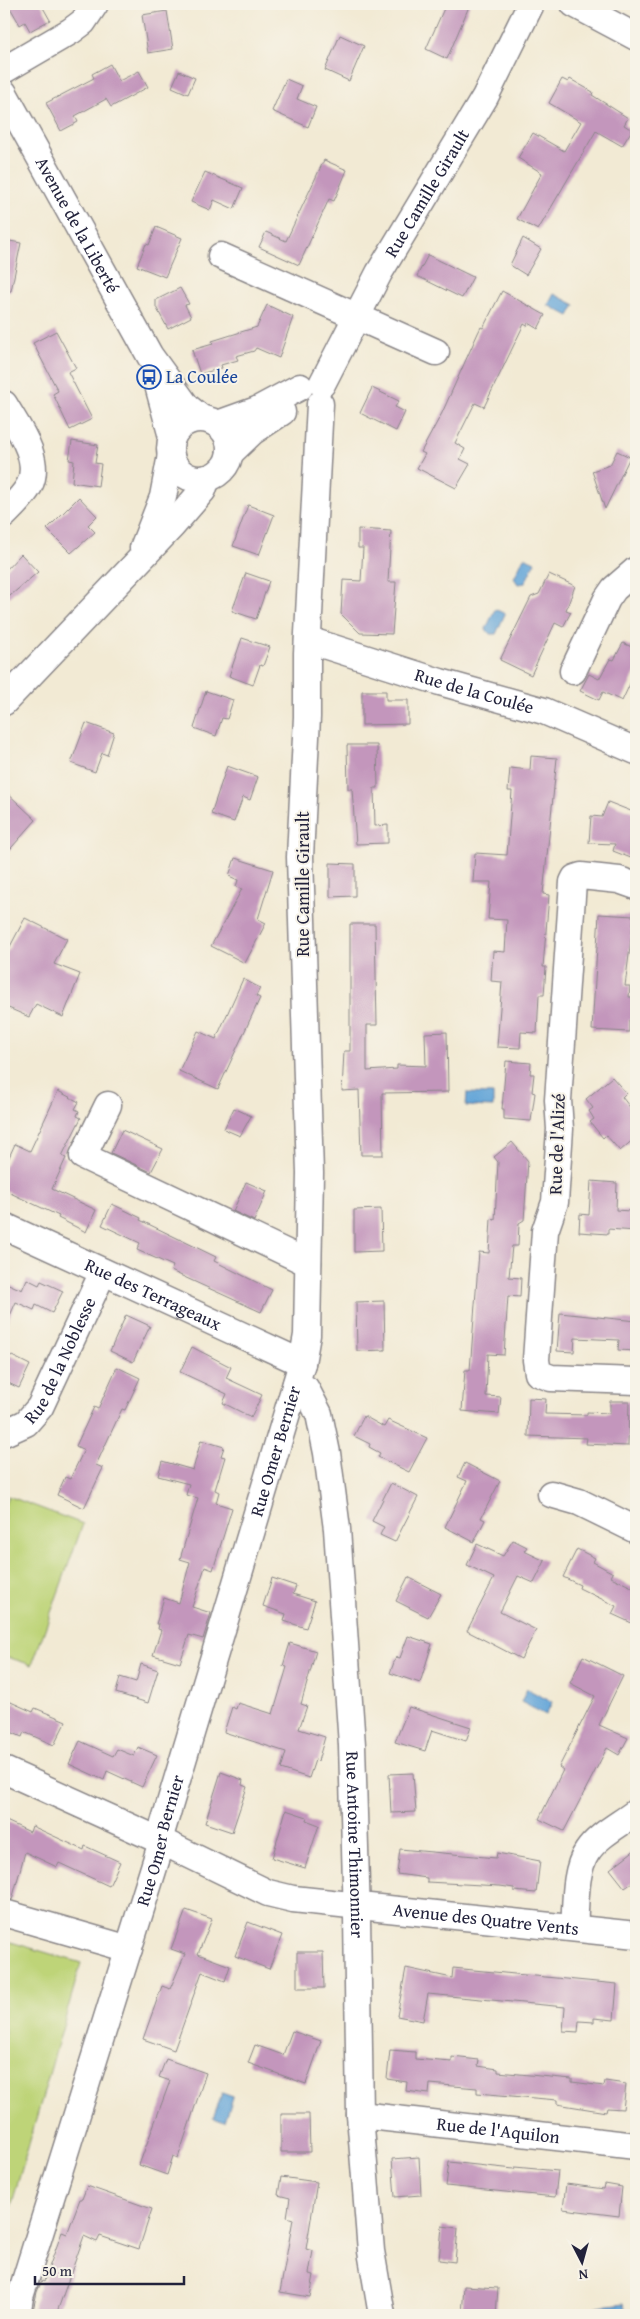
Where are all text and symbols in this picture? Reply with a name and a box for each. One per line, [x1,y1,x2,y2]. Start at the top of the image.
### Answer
street label: Rue Camille Girault [377,123,476,262]
street label: Avenue de la Liberté [29,151,127,298]
place label: La Coulée [166,363,238,390]
bus stop icon: La Coulée [136,364,162,390]
street label: Rue de la Coulée [411,661,537,721]
street label: Rue Camille Girault [289,811,316,957]
street label: Rue de l'Alizé [541,1093,572,1195]
street label: Rue des Terrageaux [81,1251,227,1337]
street label: Rue de la Noblesse [17,1292,102,1430]
street label: Rue Omer Bernier [243,1382,308,1520]
street label: Rue Antoine Thimonnier [339,1751,371,1939]
street label: Rue Omer Bernier [129,1771,191,1909]
street label: Avenue des Quatre Vents [392,1896,580,1942]
street label: Rue de l'Aquilon [435,2110,561,2150]
north arrow [558,2236,608,2286]
scale bar [35,2254,184,2286]
text: 50 m [42,2260,73,2281]
text: N [577,2264,589,2285]

